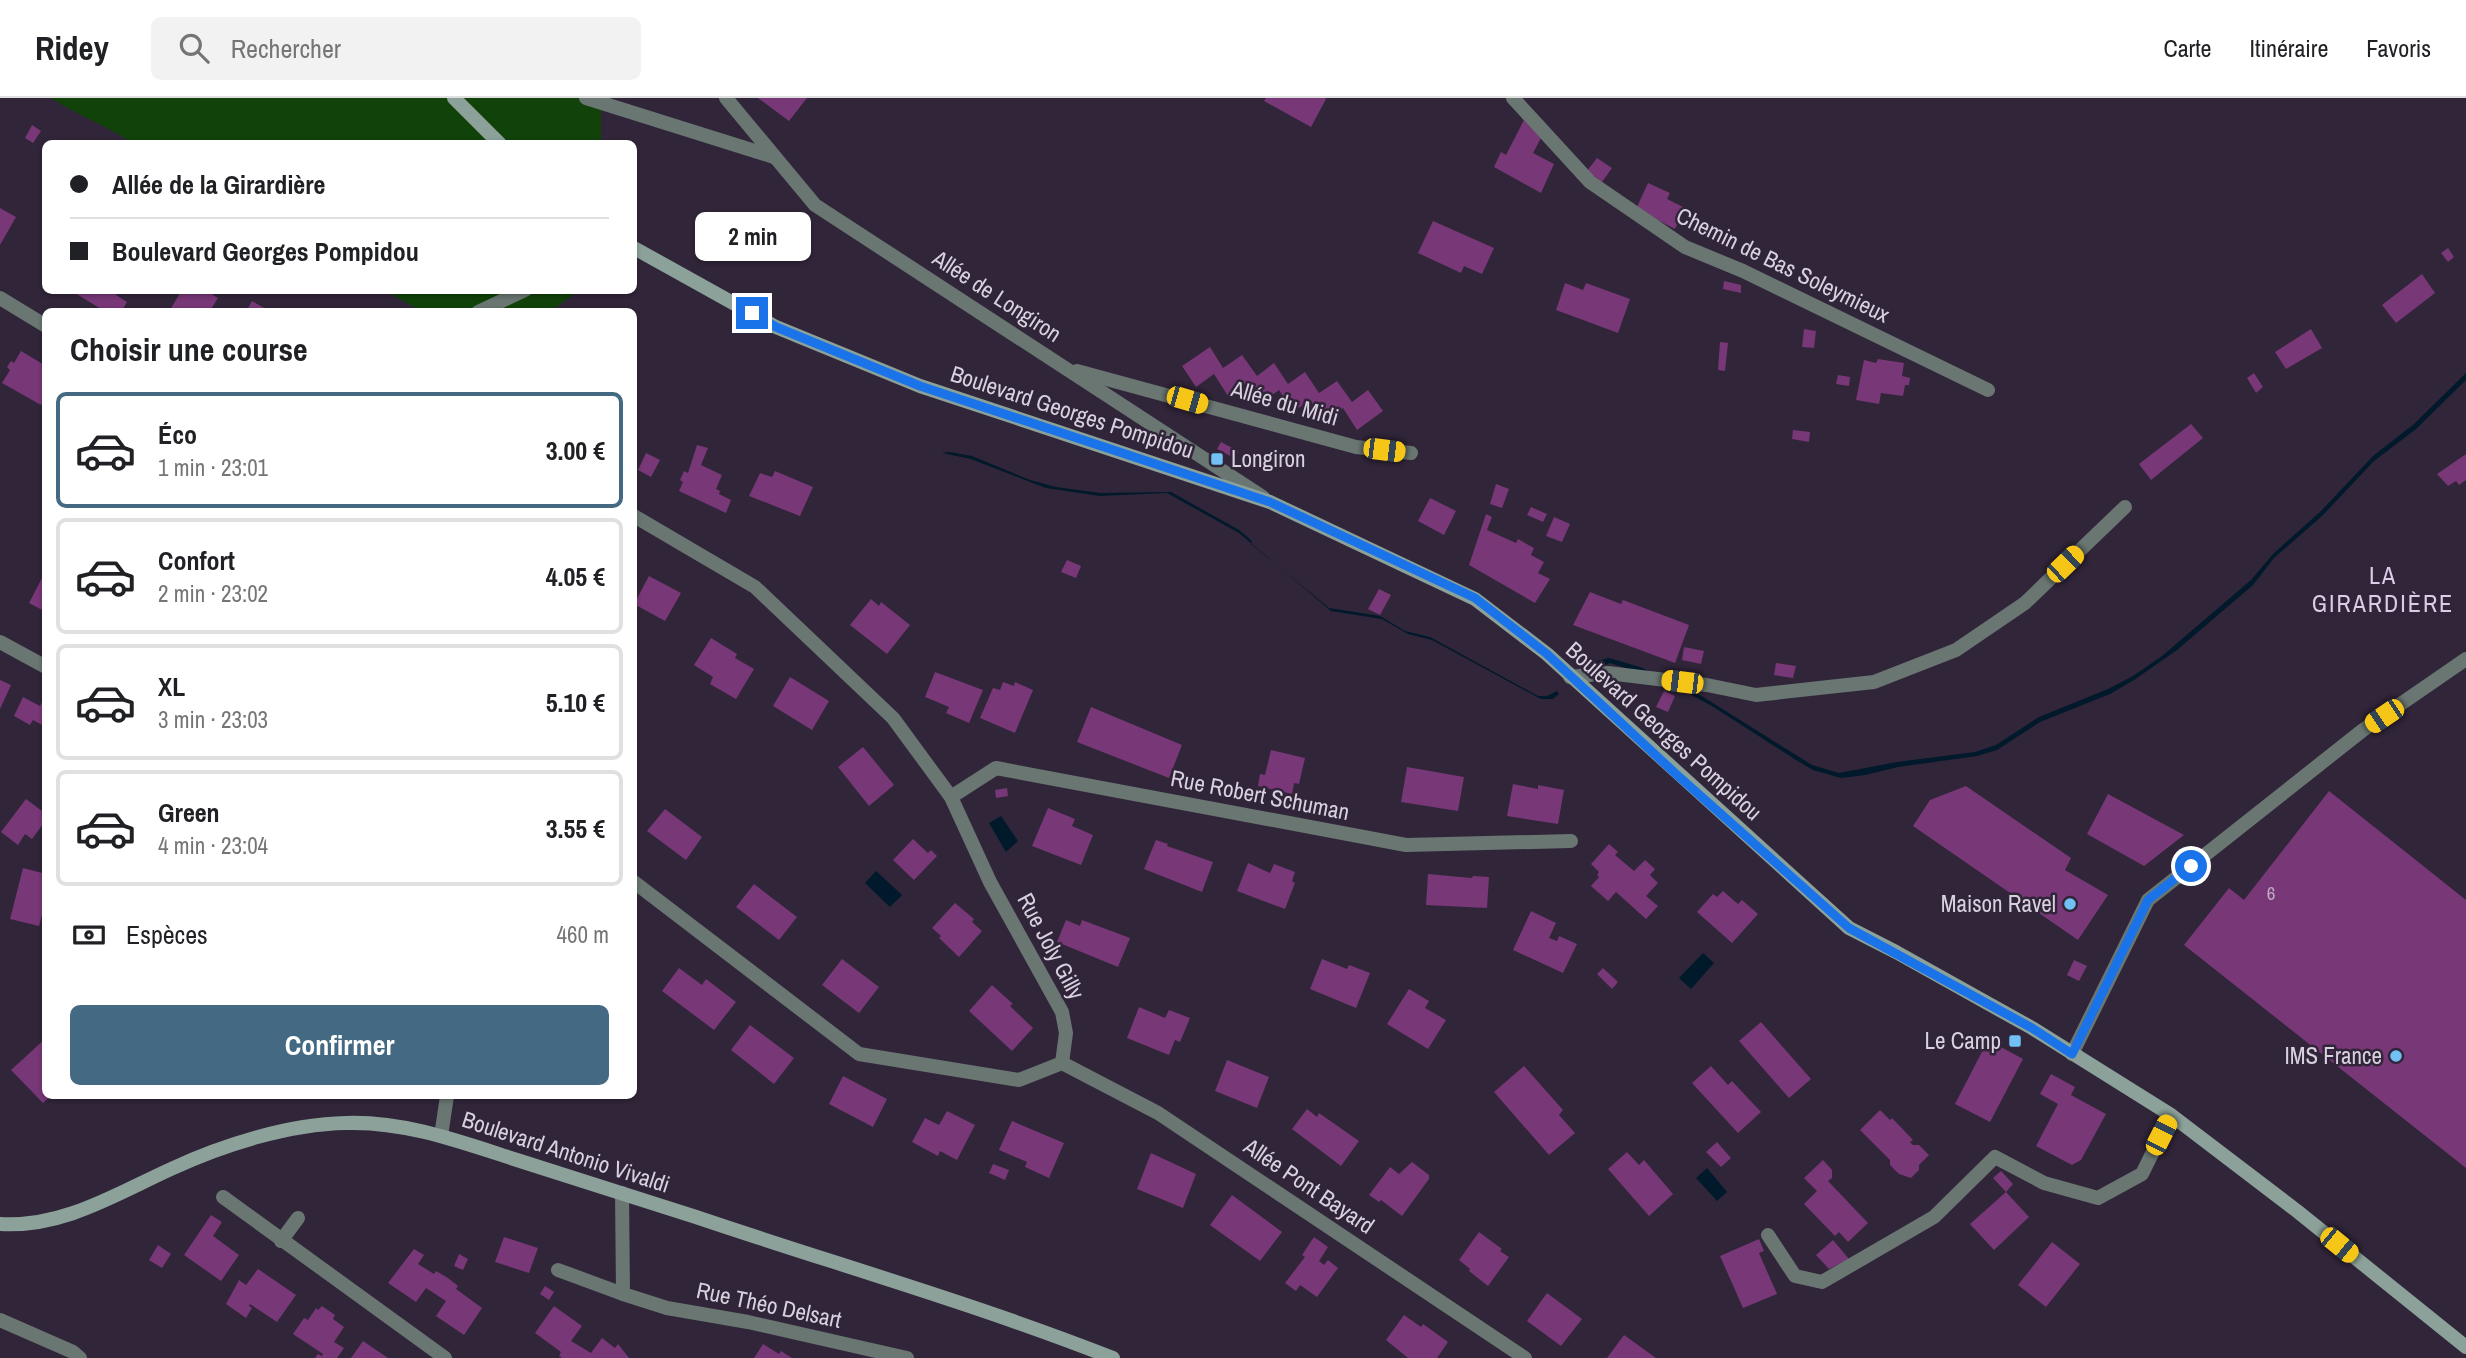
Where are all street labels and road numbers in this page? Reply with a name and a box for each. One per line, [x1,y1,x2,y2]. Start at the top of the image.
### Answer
street label: Chemin de Bas Soleymieux [1671,199,1896,330]
street label: Allée de Longiron [926,242,1068,349]
street label: Boulevard Georges Pompidou [947,358,1198,465]
street label: Allée du Midi [1227,372,1342,433]
street label: Boulevard Georges Pompidou [1560,634,1769,827]
street label: Rue Robert Schuman [1168,762,1352,827]
street label: Rue Joly Gilly [1010,887,1093,1005]
street label: Boulevard Antonio Vivaldi [458,1103,674,1200]
street label: Allée Pont Bayard [1237,1130,1381,1241]
street label: Rue Théo Delsart [694,1274,844,1335]

